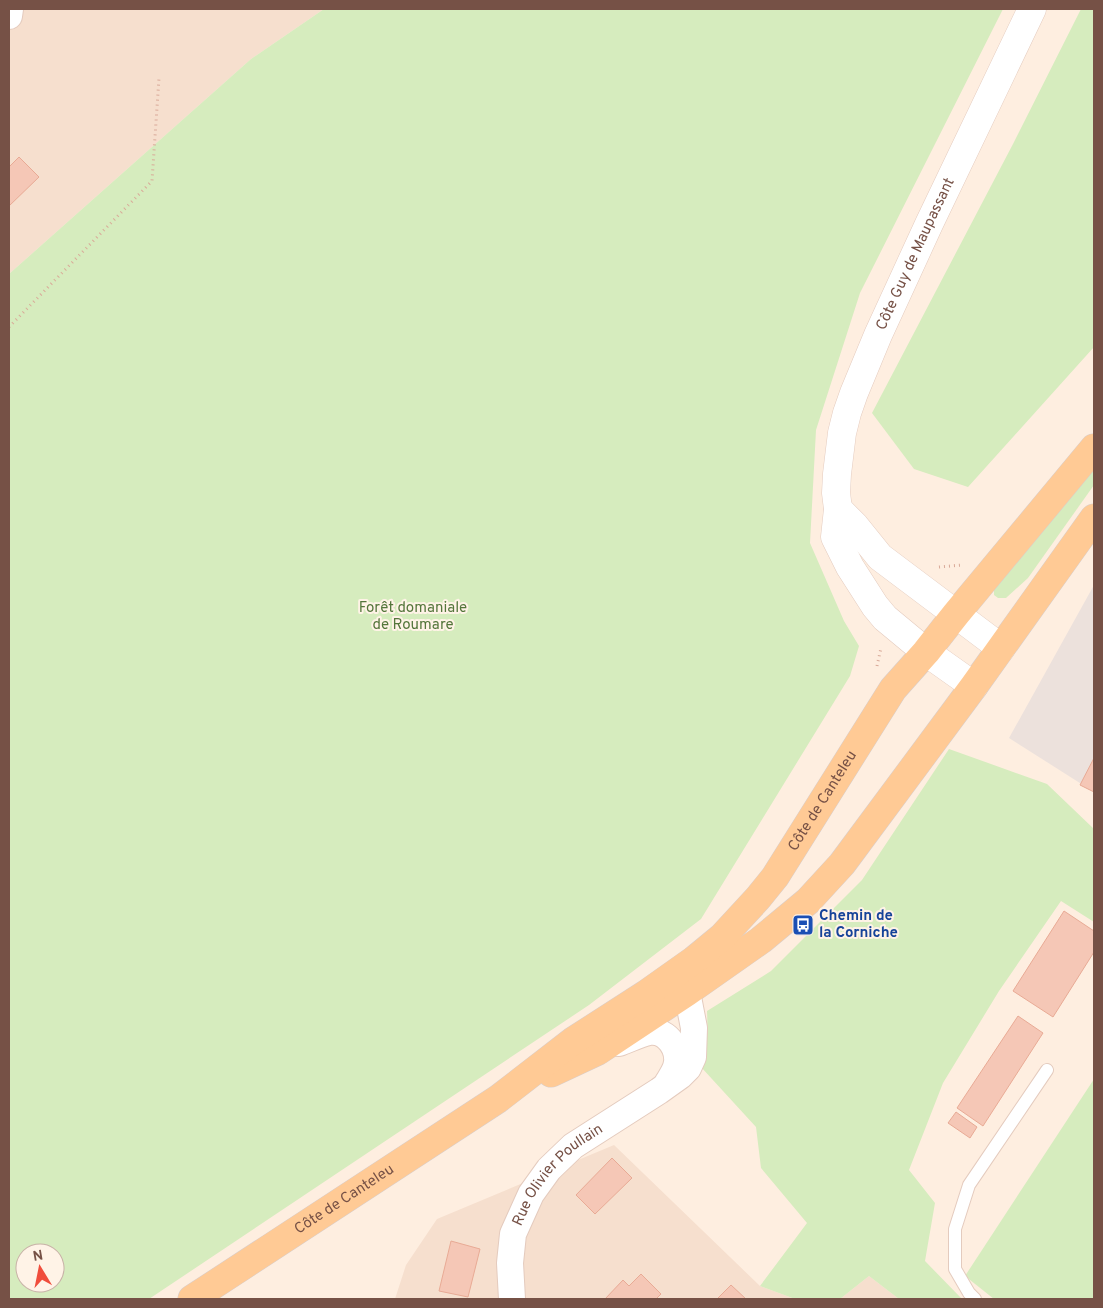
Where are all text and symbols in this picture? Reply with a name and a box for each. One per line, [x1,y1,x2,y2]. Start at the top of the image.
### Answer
street label: Côte Guy de Maupassant [872,175,959,333]
park label: Forêt domaniale de Roumare [359,599,467,635]
street label: Côte de Canteleu [784,747,861,855]
place label: Chemin de la Corniche [819,907,898,943]
bus stop icon: Chemin de la Corniche [791,913,815,937]
street label: Rue Olivier Poullain [508,1120,607,1229]
street label: Côte de Canteleu [291,1160,398,1239]
north arrow [15,1243,65,1293]
text: N [32,1247,44,1266]

